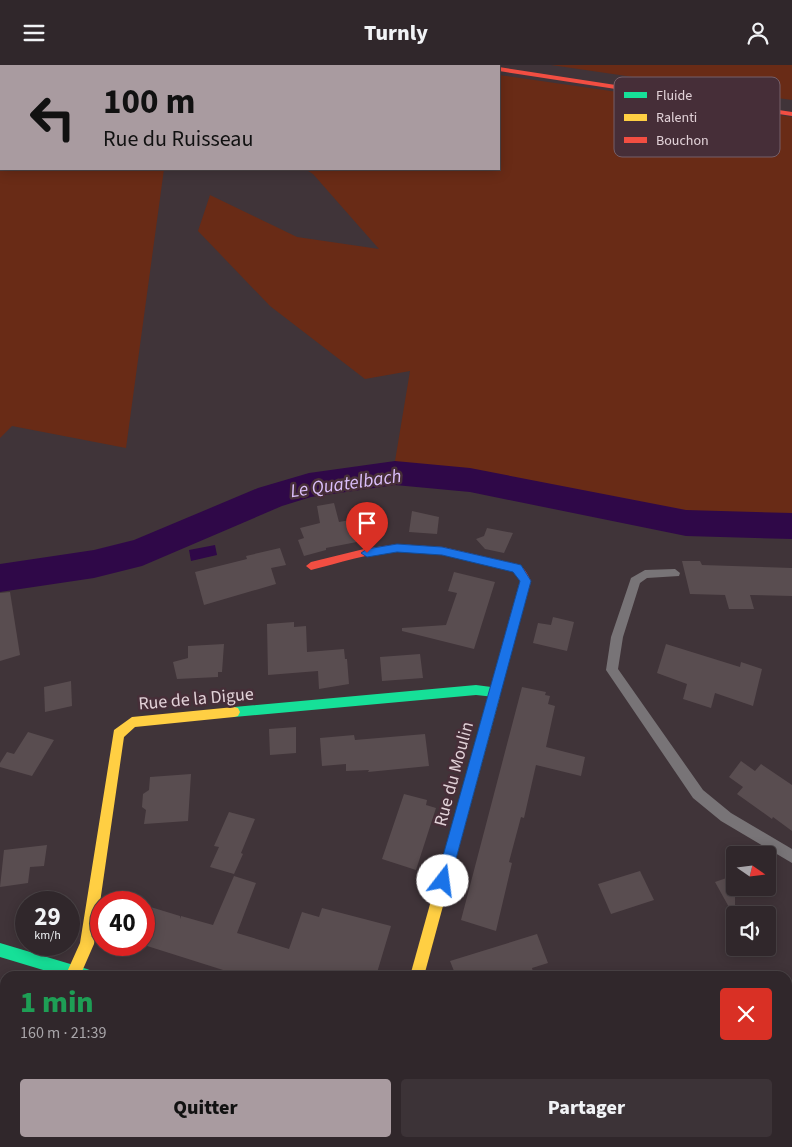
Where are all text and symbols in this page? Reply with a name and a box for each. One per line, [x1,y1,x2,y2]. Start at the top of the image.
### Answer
text: Turnly [364,17,428,49]
icon: menu [20,19,48,47]
icon: person [744,19,772,47]
text: 100 m [103,77,195,127]
legend [614,77,780,157]
icon: left [20,85,85,150]
text: Fluide [656,86,692,106]
text: Ralenti [656,108,697,128]
text: Rue du Ruisseau [103,123,253,155]
text: Bouchon [656,131,709,151]
water label: Le Quatelbach [289,463,403,505]
pin [346,502,388,553]
icon: arrive [353,509,381,537]
street label: Rue de la Digue [137,682,255,716]
street label: Rue du Moulin [428,719,480,829]
north arrow [726,846,776,896]
map controls [726,846,776,956]
position arrow [416,854,468,906]
speed limit sign: 40 [90,891,155,956]
text: 29 [34,899,61,935]
button: sound [726,906,776,956]
text: km/h [34,927,61,944]
text: 1 min [20,981,94,1024]
button: close [720,988,772,1040]
text: 160 m · 21:39 [20,1022,107,1044]
button: Quitter [20,1079,391,1137]
button: Partager [401,1079,772,1137]

